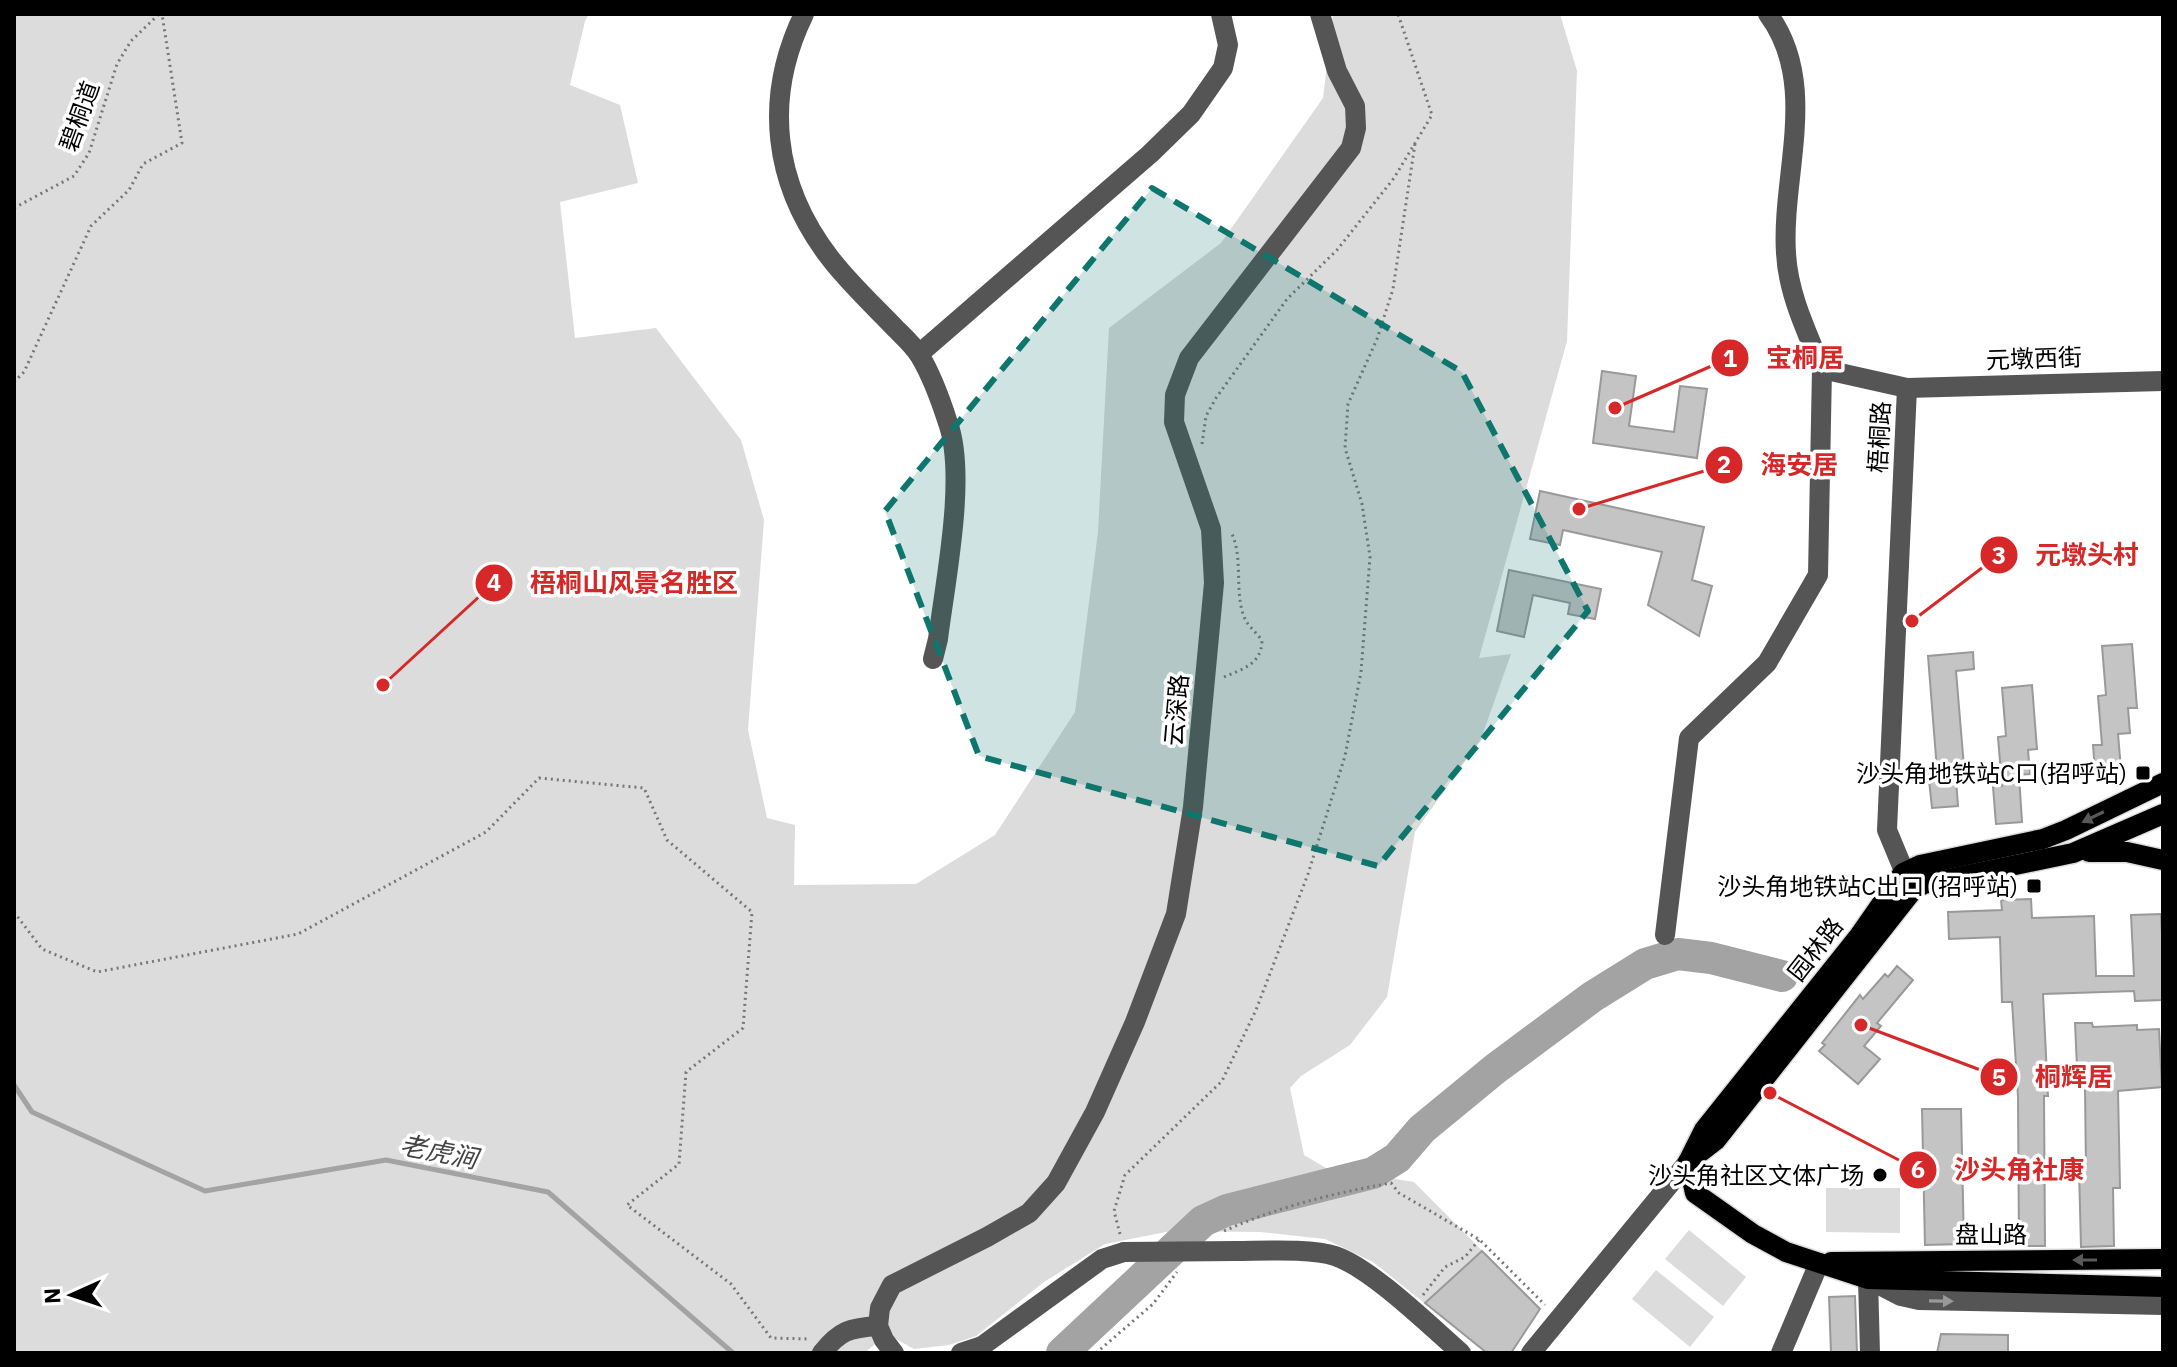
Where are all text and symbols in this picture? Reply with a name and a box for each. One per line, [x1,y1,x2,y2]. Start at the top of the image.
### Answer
street label: 碧桐道 [52,77,106,155]
callout: 宝桐居 [1710,333,1860,383]
text: 宝桐居 [1766,340,1844,374]
street label: 元墩西街 [1985,340,2083,376]
text: 1 [1723,342,1737,374]
street label: 梧桐路 [1861,400,1897,474]
callout: 海安居 [1704,440,1854,490]
text: 海安居 [1760,447,1838,481]
text: 2 [1717,448,1731,480]
callout: 元墩头村 [1979,530,2155,580]
text: 元墩头村 [2035,537,2139,571]
text: 3 [1992,539,2006,571]
callout: 梧桐山风景名胜区 [474,558,754,608]
text: 梧桐山风景名胜区 [530,565,738,599]
text: 4 [487,566,501,598]
street label: 云深路 [1157,673,1195,747]
place label: 沙头角地铁站C口(招呼站) [1856,757,2127,789]
marker: 沙头角地铁站C口(招呼站) [2134,764,2152,782]
one-way arrow [2081,810,2104,824]
place label: 沙头角地铁站C出口 (招呼站) [1717,870,2018,902]
marker: 沙头角地铁站C出口 (招呼站) [2025,877,2043,895]
street label: 园林路 [1780,911,1850,987]
callout: 桐辉居 [1979,1052,2129,1102]
text: 桐辉居 [2035,1059,2113,1093]
text: 5 [1992,1061,2006,1093]
water label: 老虎涧 [397,1127,483,1176]
callout: 沙头角社康 [1898,1145,2100,1195]
text: 沙头角社康 [1954,1152,2084,1186]
text: 6 [1911,1153,1925,1185]
place label: 沙头角社区文体广场 [1648,1159,1864,1191]
marker: 沙头角社区文体广场 [1871,1166,1889,1184]
street label: 盘山路 [1955,1218,2027,1250]
one-way arrow [2072,1254,2097,1266]
north arrow [32,1255,112,1335]
text: N [37,1287,66,1305]
one-way arrow [1929,1295,1954,1307]

